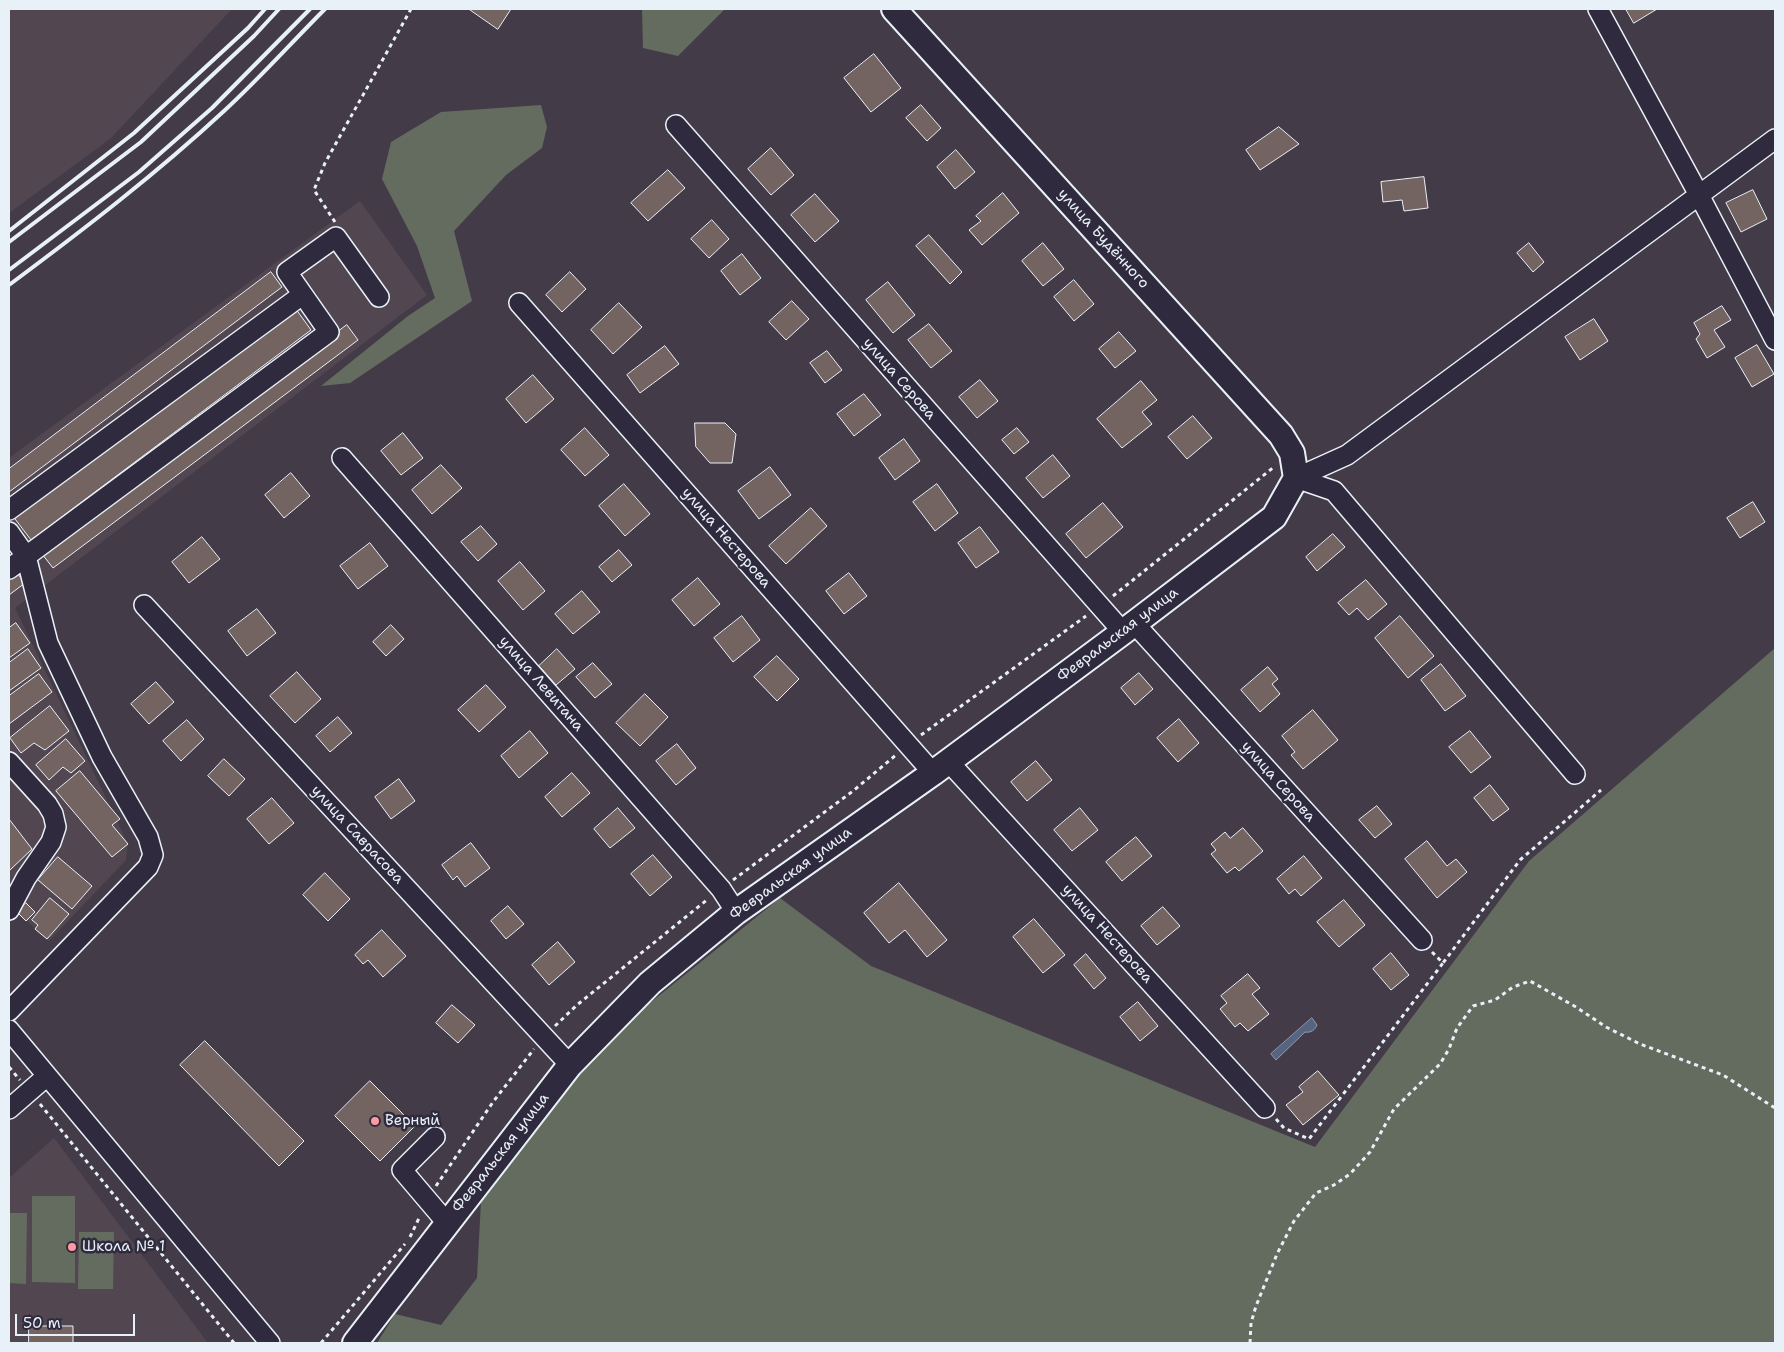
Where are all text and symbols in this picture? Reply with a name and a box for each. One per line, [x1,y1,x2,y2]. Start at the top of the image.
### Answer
street label: улица Будённого [1053,185,1153,293]
street label: улица Серова [859,334,939,424]
street label: улица Нестерова [678,484,774,592]
street label: Февральская улица [1054,584,1182,686]
street label: улица Левитана [495,633,587,735]
street label: улица Серова [1237,738,1319,826]
street label: улица Саврасова [307,782,407,888]
street label: Февральская улица [726,824,856,924]
street label: улица Нестерова [1058,881,1156,987]
street label: Февральская улица [449,1090,553,1216]
place label: Верный [385,1112,440,1130]
marker: Верный [369,1115,381,1127]
place label: Школа № 1 [82,1238,165,1256]
marker: Школа № 1 [66,1241,78,1253]
scale bar [18,1304,138,1336]
text: 50 m [23,1313,61,1333]

